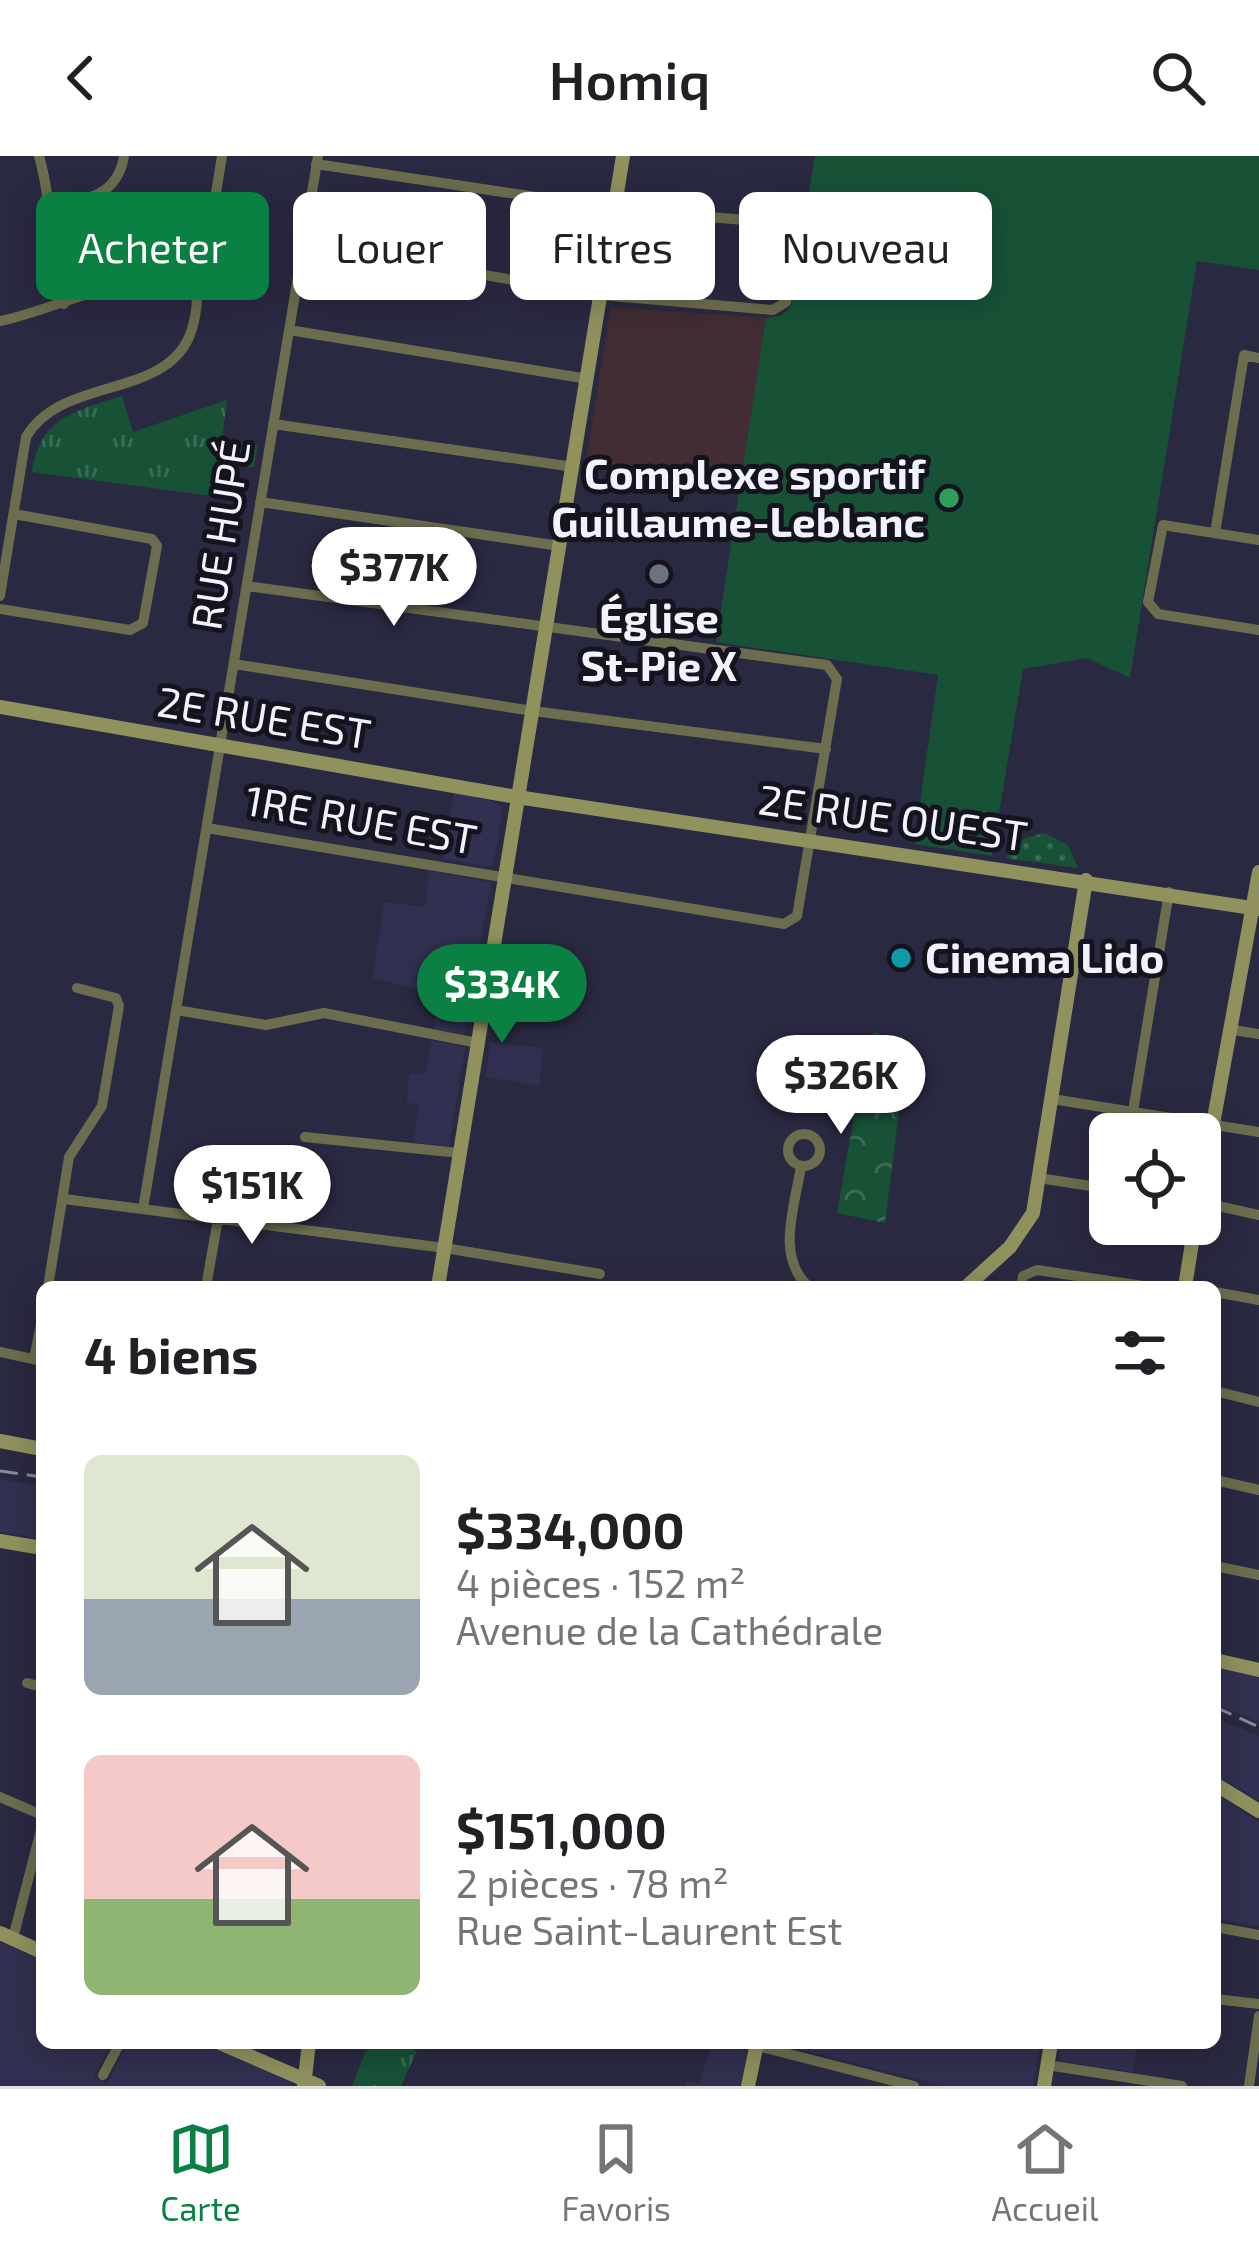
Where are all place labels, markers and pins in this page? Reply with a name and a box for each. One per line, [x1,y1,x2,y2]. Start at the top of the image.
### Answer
place label: Complexe sportif Guillaume-Leblanc [551,447,926,545]
marker: Complexe sportif Guillaume-Leblanc [936,485,962,511]
pin: $377K [310,527,478,629]
marker: Église St-Pie X [646,561,672,587]
place label: Église St-Pie X [581,591,737,689]
place label: Cinema Lido [925,931,1164,981]
pin: $334K [418,944,586,1046]
marker: Cinema Lido [888,945,914,971]
pin: $326K [757,1035,925,1137]
pin: $151K [168,1145,336,1247]

